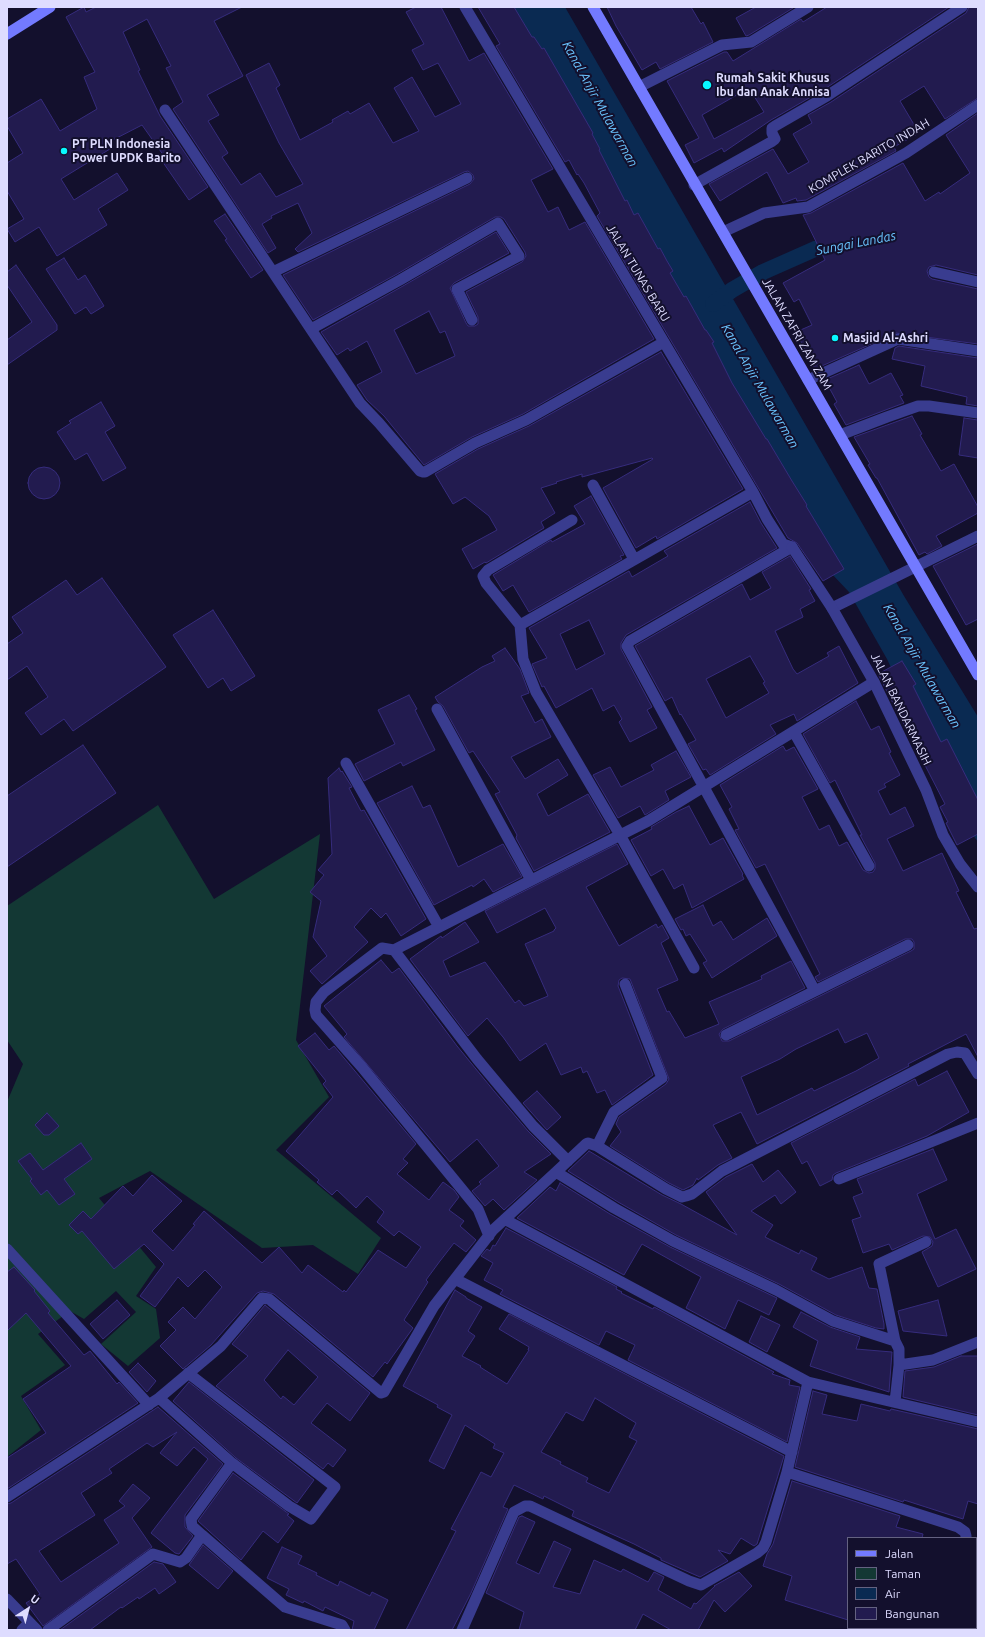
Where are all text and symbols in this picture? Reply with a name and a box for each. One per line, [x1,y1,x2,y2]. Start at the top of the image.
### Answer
water label: Kanal Anjir Mulawarman [559,38,641,170]
place label: Rumah Sakit Khusus Ibu dan Anak Annisa [716,71,830,99]
marker: Rumah Sakit Khusus Ibu dan Anak Annisa [701,79,713,91]
street label: KOMPLEK BARITO INDAH [806,115,932,197]
place label: PT PLN Indonesia Power UPDK Barito [72,137,181,165]
marker: PT PLN Indonesia Power UPDK Barito [59,146,69,156]
street label: JALAN TUNAS BARU [603,222,673,324]
water label: Sungai Landas [815,228,897,258]
street label: JALAN ZAFRI ZAM ZAM [759,275,835,393]
water label: Kanal Anjir Mulawarman [718,321,802,451]
place label: Masjid Al-Ashri [843,331,928,345]
marker: Masjid Al-Ashri [830,333,840,343]
water label: Kanal Anjir Mulawarman [880,601,964,731]
street label: JALAN BANDARMASIH [868,651,934,767]
legend [847,1537,977,1629]
text: Jalan [885,1547,913,1560]
text: Taman [885,1567,921,1580]
text: Air [885,1587,900,1600]
north arrow [8,1589,48,1629]
text: U [28,1592,42,1606]
text: Bangunan [885,1607,939,1620]

